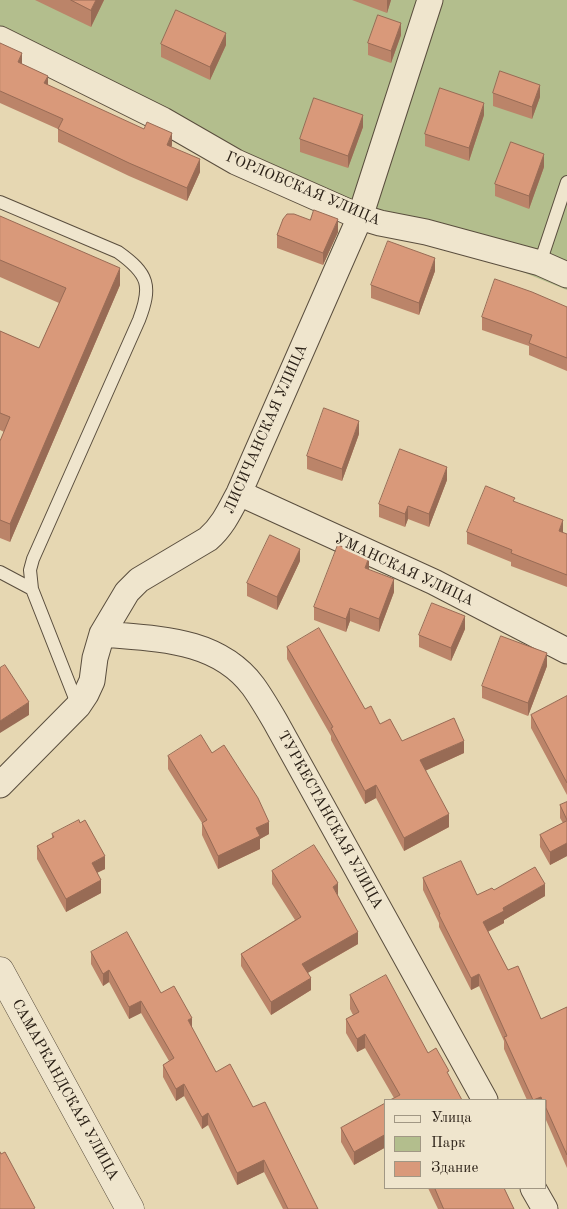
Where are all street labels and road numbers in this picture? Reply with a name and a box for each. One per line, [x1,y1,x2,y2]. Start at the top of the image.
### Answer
street label: ГОРЛОВСКАЯ УЛИЦА [223,148,383,230]
street label: ЛИСИЧАНСКАЯ УЛИЦА [220,342,312,516]
street label: УМАНСКАЯ УЛИЦА [331,530,477,610]
street label: ТУРКЕСТАНСКАЯ УЛИЦА [273,728,387,912]
street label: САМАРКАНДСКАЯ УЛИЦА [8,996,122,1184]

